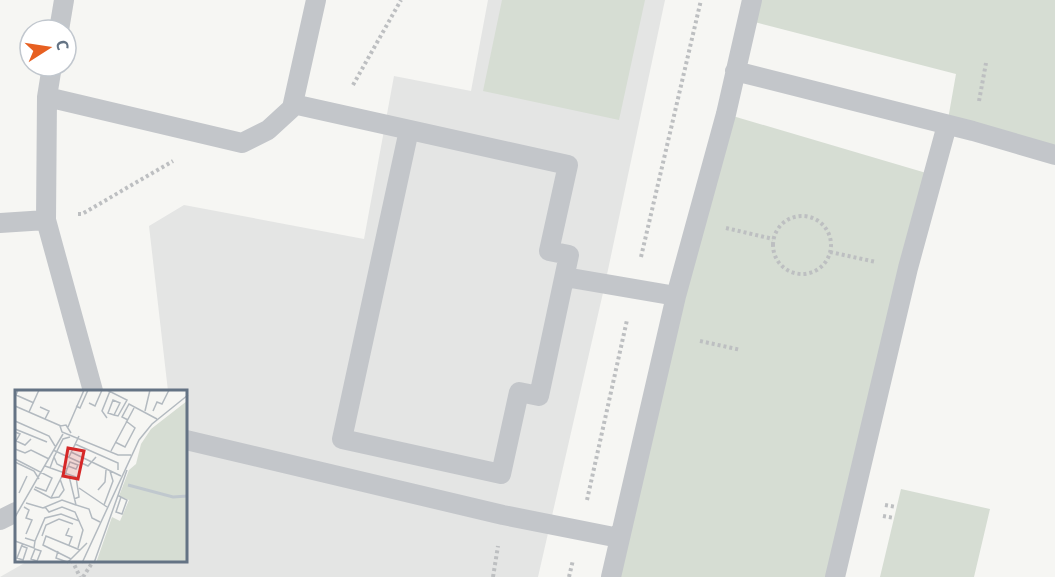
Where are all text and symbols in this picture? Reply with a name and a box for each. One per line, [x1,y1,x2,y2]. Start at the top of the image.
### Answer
north arrow [18,18,78,78]
text: С [51,38,74,52]
inset map [15,390,188,562]

